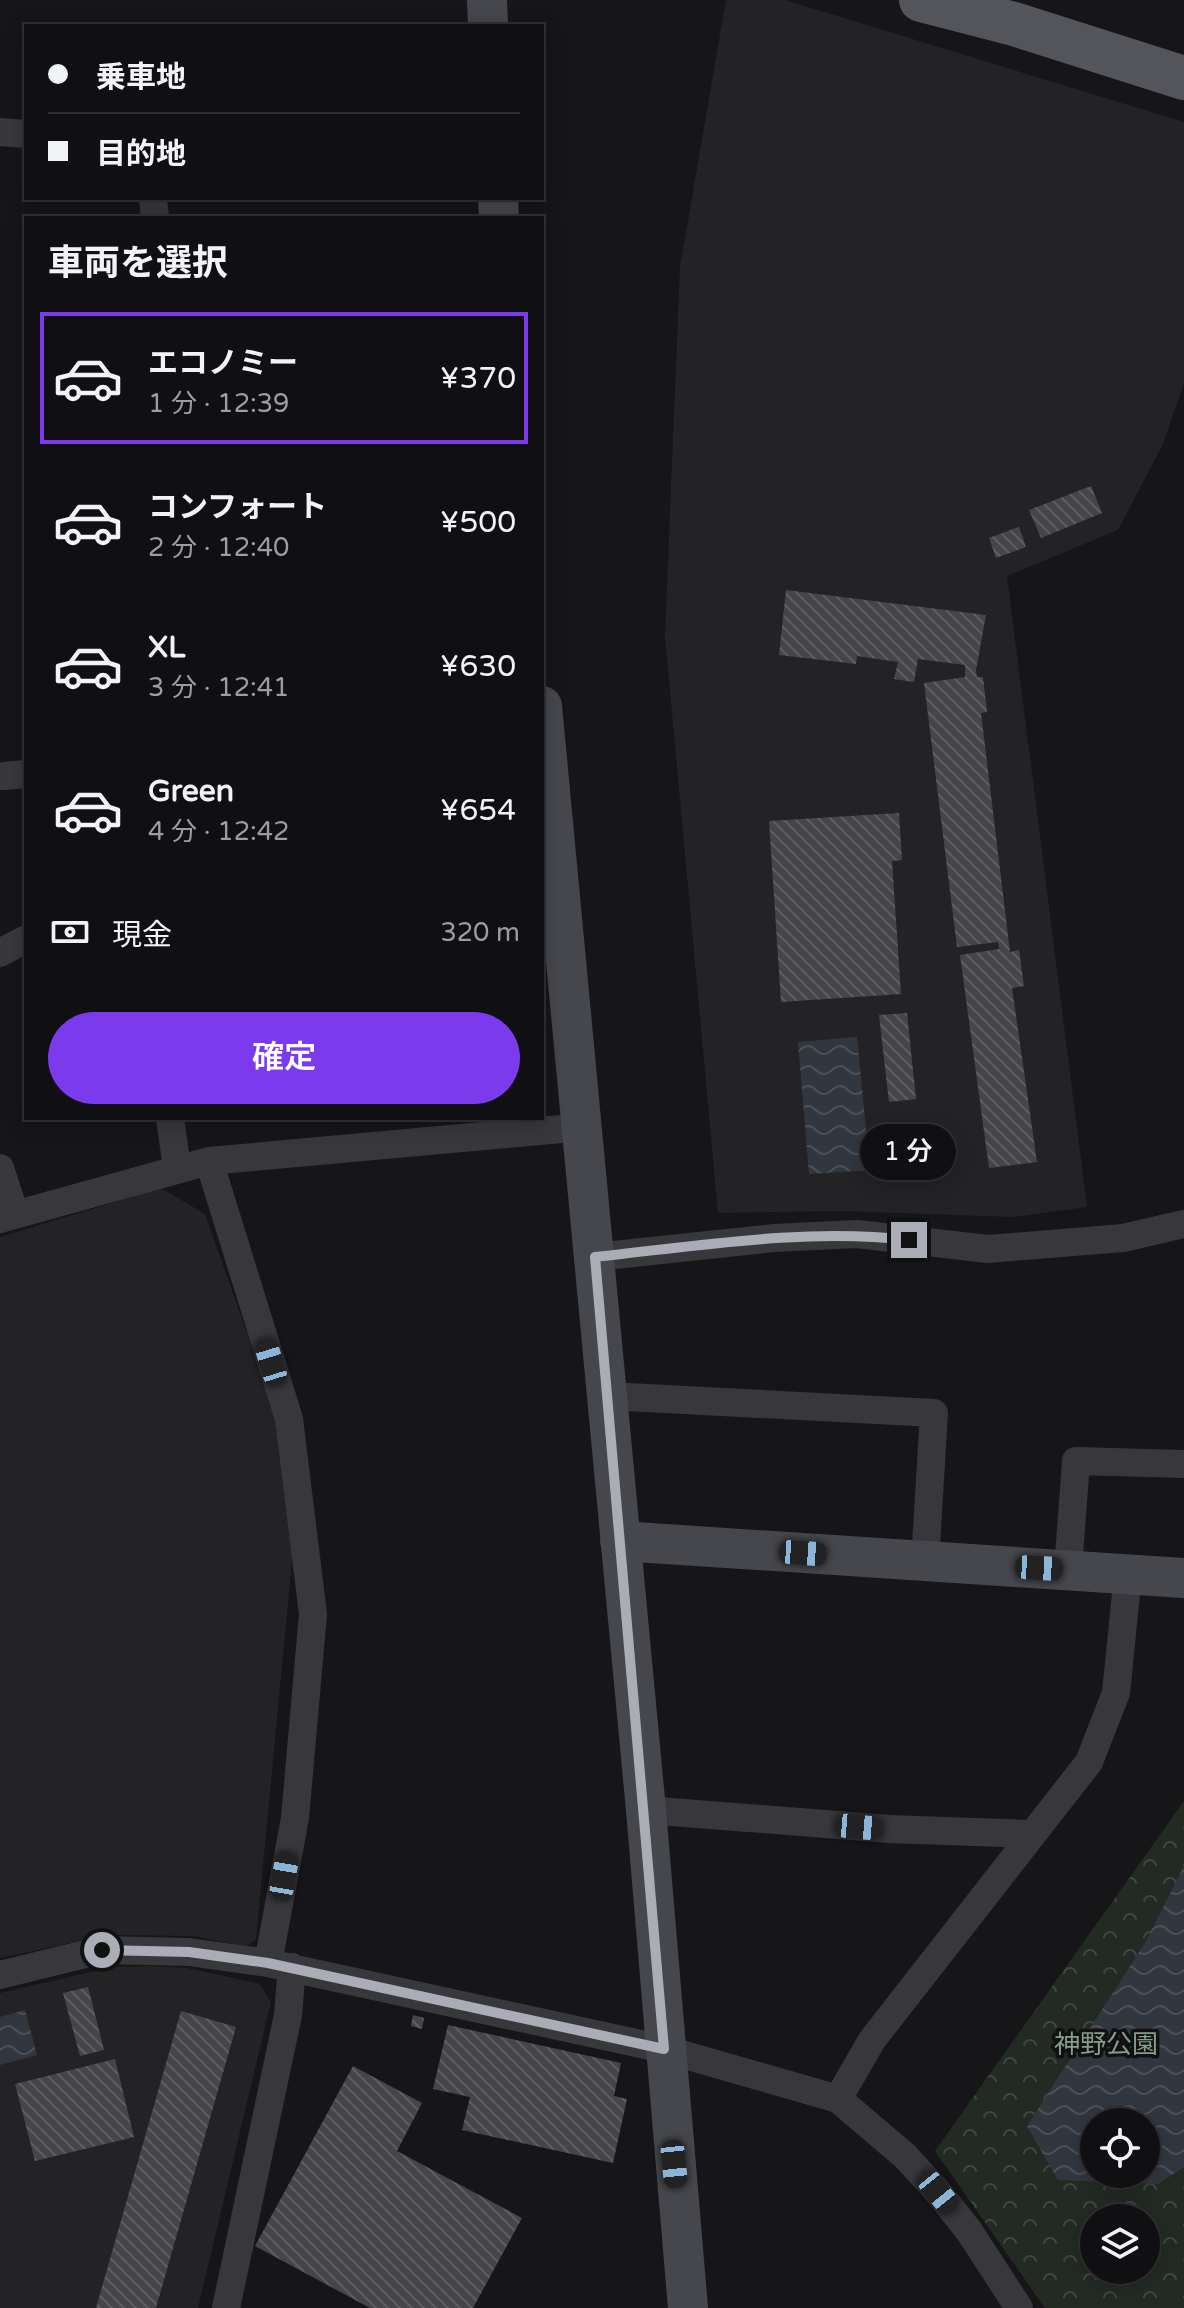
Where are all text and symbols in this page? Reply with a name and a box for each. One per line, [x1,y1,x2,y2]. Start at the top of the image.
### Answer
text: 乗車地 [96,59,186,96]
text: 目的地 [96,136,186,173]
text: 車両を選択 [48,242,228,285]
icon: car [52,342,124,414]
text: エコノミー [148,345,298,382]
text: ¥370 [440,360,516,397]
text: 1 分 · 12:39 [148,388,289,419]
icon: car [52,486,124,558]
text: コンフォート [148,489,327,526]
text: ¥500 [440,504,516,541]
text: 2 分 · 12:40 [148,532,289,563]
text: XL [148,629,185,666]
icon: car [52,630,124,702]
text: ¥630 [440,648,516,685]
text: 3 分 · 12:41 [148,672,289,703]
text: Green [148,773,234,810]
icon: car [52,774,124,846]
text: ¥654 [440,792,516,829]
text: 4 分 · 12:42 [148,816,289,847]
icon: cash [48,910,92,954]
text: 現金 [112,917,172,954]
text: 320 m [440,917,520,948]
button: 確定 [48,1012,520,1104]
callout: 1 分 [861,1124,957,1180]
text: 1 分 [883,1136,933,1167]
route end [891,1222,927,1258]
car [253,1336,289,1388]
car [778,1539,828,1567]
car [1014,1555,1064,1581]
car [834,1813,884,1841]
car [268,1850,300,1902]
route start [84,1932,120,1968]
park label: 神野公園 [1054,2029,1158,2060]
map controls [1080,2108,1160,2284]
button: locate [1080,2108,1160,2188]
car [660,2139,688,2189]
car [914,2166,962,2218]
button: layers [1080,2204,1160,2284]

